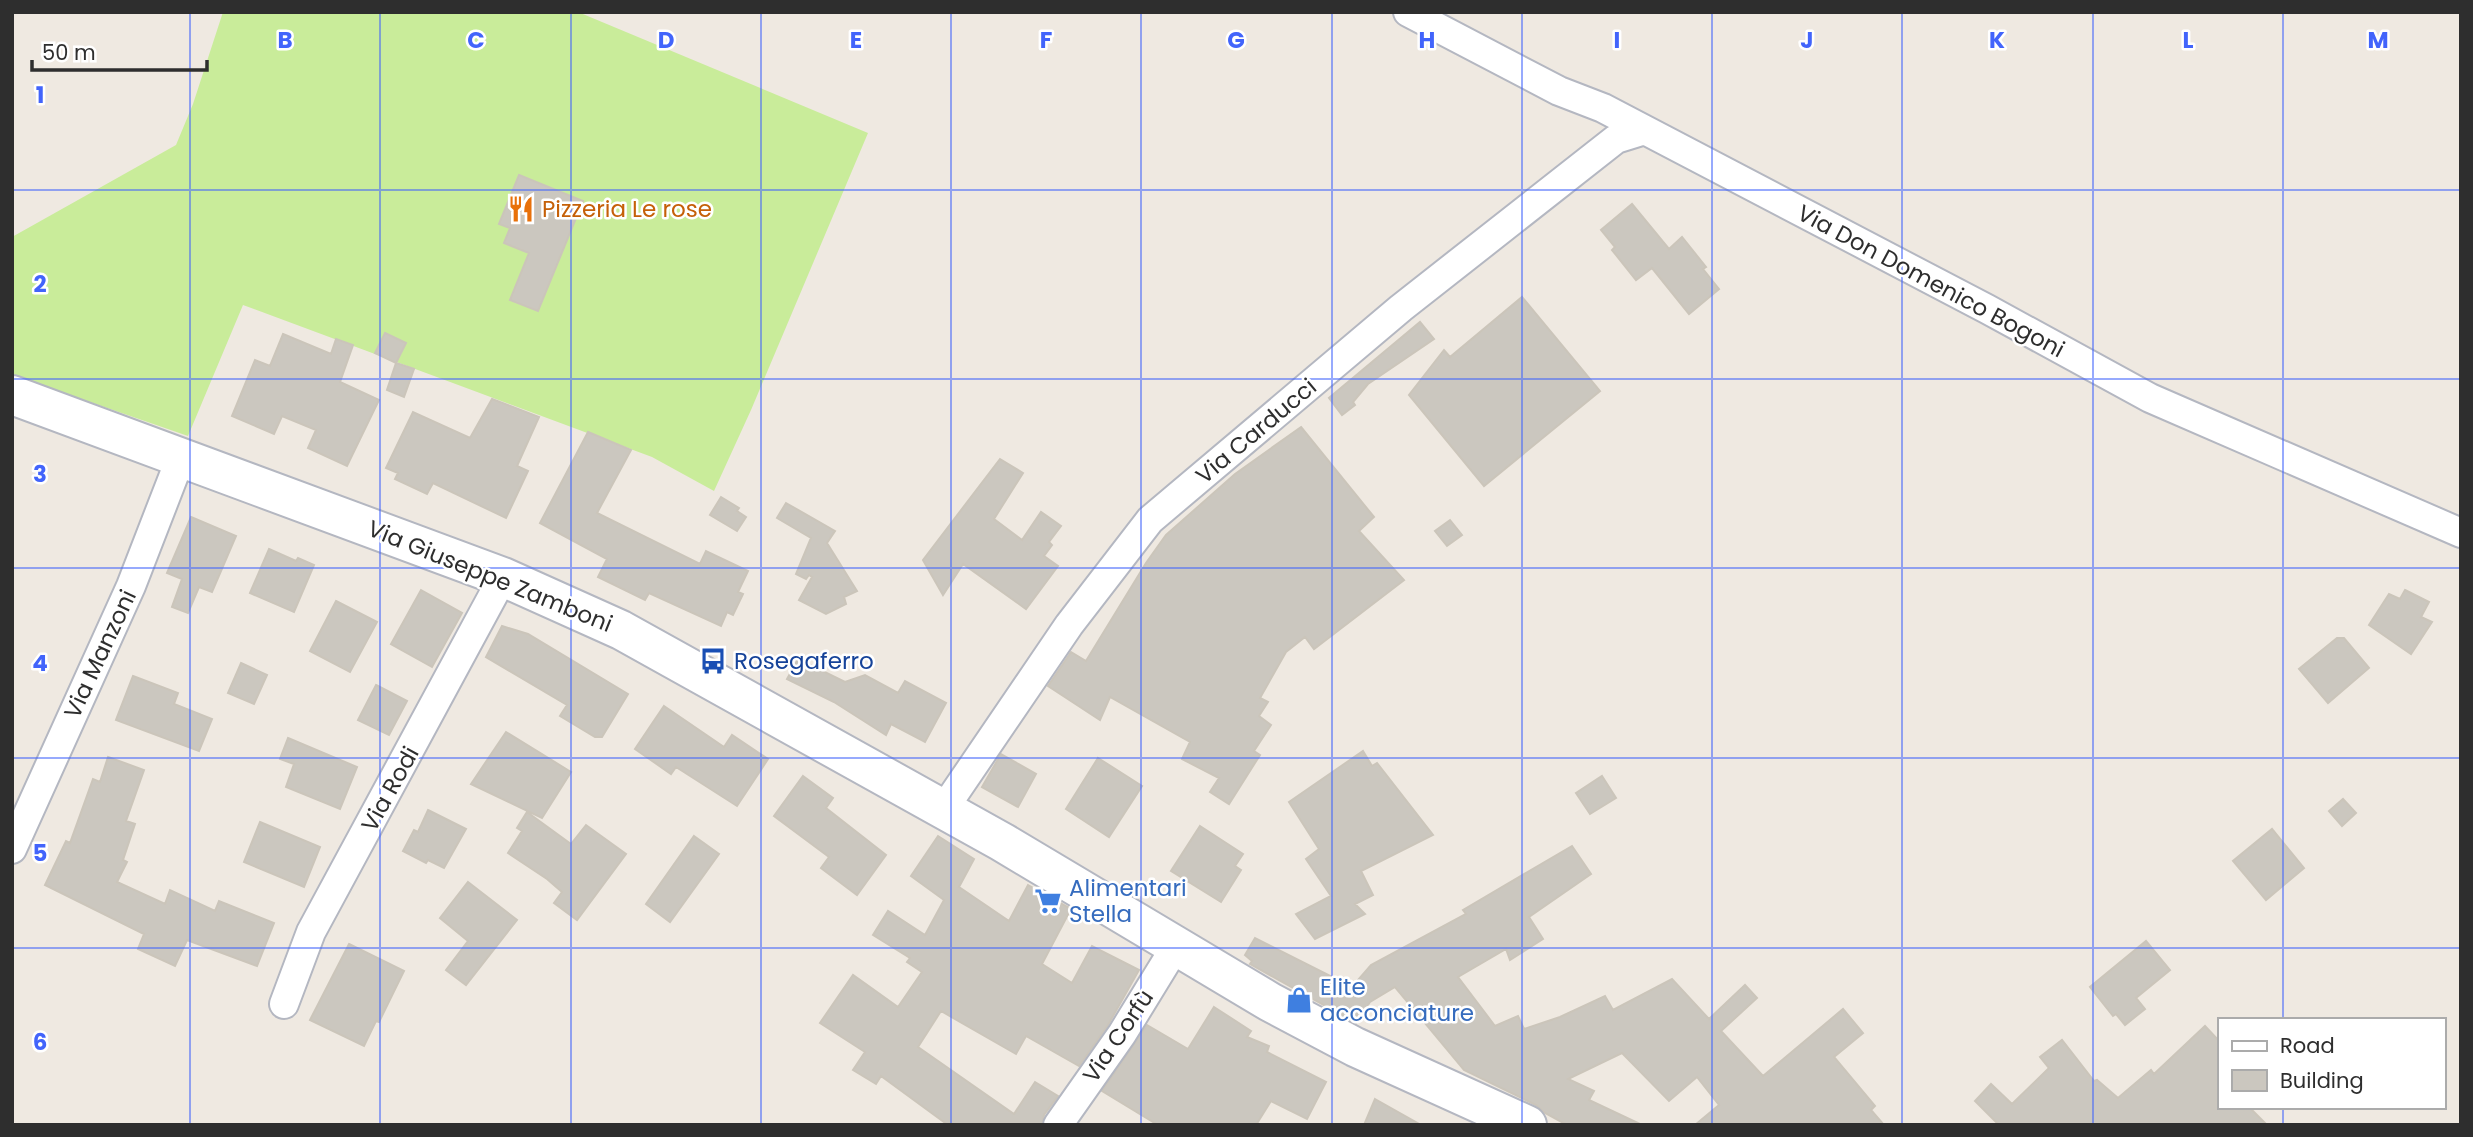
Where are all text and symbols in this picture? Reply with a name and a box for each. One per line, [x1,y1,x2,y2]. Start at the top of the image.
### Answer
text: B [277,24,293,56]
text: C [467,24,485,56]
text: D [658,24,674,56]
text: E [850,24,862,56]
text: F [1040,24,1052,56]
text: G [1227,24,1245,56]
text: H [1419,24,1435,56]
text: I [1614,24,1620,56]
text: J [1800,24,1814,56]
text: K [1989,24,2005,56]
text: L [2183,24,2194,56]
text: M [2367,24,2389,56]
scale bar [32,28,206,72]
text: 50 m [42,38,96,67]
text: 1 [36,79,44,111]
place label: Pizzeria Le rose [542,193,712,225]
restaurant icon: Pizzeria Le rose [506,194,536,224]
street label: Via Don Domenico Bogoni [1792,197,2070,365]
text: 2 [33,268,47,300]
street label: Via Carducci [1189,371,1323,491]
text: 3 [33,458,47,490]
street label: Via Giuseppe Zamboni [363,512,617,640]
street label: Via Manzoni [56,584,144,724]
place label: Rosegaferro [734,645,874,677]
bus stop icon: Rosegaferro [698,646,728,676]
text: 4 [32,647,48,679]
street label: Via Rodi [354,741,426,837]
text: 5 [33,837,47,869]
place label: Alimentari Stella [1069,872,1187,930]
supermarket icon: Alimentari Stella [1033,886,1063,916]
place label: Elite acconciature [1320,971,1474,1029]
street label: Via Corfù [1075,983,1161,1089]
shop icon: Elite acconciature [1284,985,1314,1015]
legend [2218,1018,2445,1109]
text: 6 [33,1026,47,1058]
text: Road [2280,1031,2335,1060]
text: Building [2280,1066,2364,1095]

